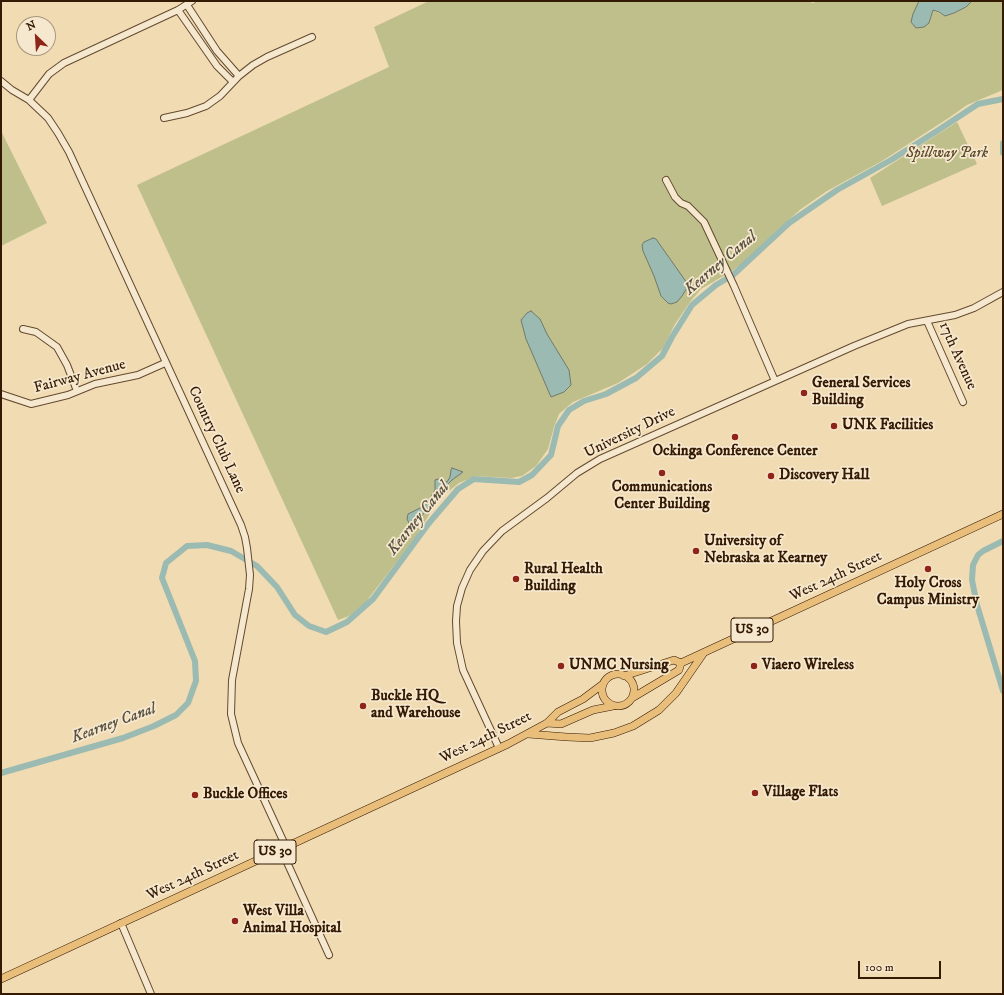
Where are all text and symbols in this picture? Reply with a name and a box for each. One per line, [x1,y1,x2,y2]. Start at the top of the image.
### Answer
north arrow [16,16,56,56]
text: N [24,18,38,34]
park label: Spillway Park [906,145,988,163]
water label: Kearney Canal [681,228,761,300]
street label: 17th Avenue [934,319,980,393]
street label: Fairway Avenue [32,356,128,398]
place label: General Services Building [812,375,910,410]
street label: Country Club Lane [183,384,249,496]
marker: General Services Building [799,388,809,398]
street label: University Drive [582,403,678,463]
place label: UNK Facilities [842,417,933,435]
marker: UNK Facilities [829,421,839,431]
marker: Ockinga Conference Center [730,432,740,442]
place label: Ockinga Conference Center [652,443,818,461]
place label: Discovery Hall [779,467,869,485]
marker: Communications Center Building [657,468,667,478]
marker: Discovery Hall [766,471,776,481]
water label: Kearney Canal [384,479,454,559]
place label: Communications Center Building [612,479,712,514]
place label: University of Nebraska at Kearney [704,533,827,568]
marker: University of Nebraska at Kearney [691,546,701,556]
street label: West 24th Street [787,548,885,606]
place label: Rural Health Building [524,561,603,596]
marker: Holy Cross Campus Ministry [923,564,933,574]
marker: Rural Health Building [511,574,521,584]
place label: Holy Cross Campus Ministry [877,575,979,610]
road number: US 30 [731,618,773,642]
place label: UNMC Nursing [569,657,669,675]
place label: Viaero Wireless [762,657,854,675]
marker: UNMC Nursing [556,661,566,671]
marker: Viaero Wireless [749,661,759,671]
place label: Buckle HQ and Warehouse [371,688,460,723]
water label: Kearney Canal [69,700,159,748]
marker: Buckle HQ and Warehouse [358,701,368,711]
street label: West 24th Street [437,708,535,768]
place label: Village Flats [763,784,838,802]
place label: Buckle Offices [203,786,288,804]
marker: Village Flats [750,788,760,798]
marker: Buckle Offices [190,790,200,800]
road number: US 30 [254,840,296,864]
street label: West 24th Street [144,847,242,905]
place label: West Villa Animal Hospital [243,903,341,938]
marker: West Villa Animal Hospital [230,916,240,926]
scale bar [860,953,943,979]
text: 100 m [865,960,894,975]

